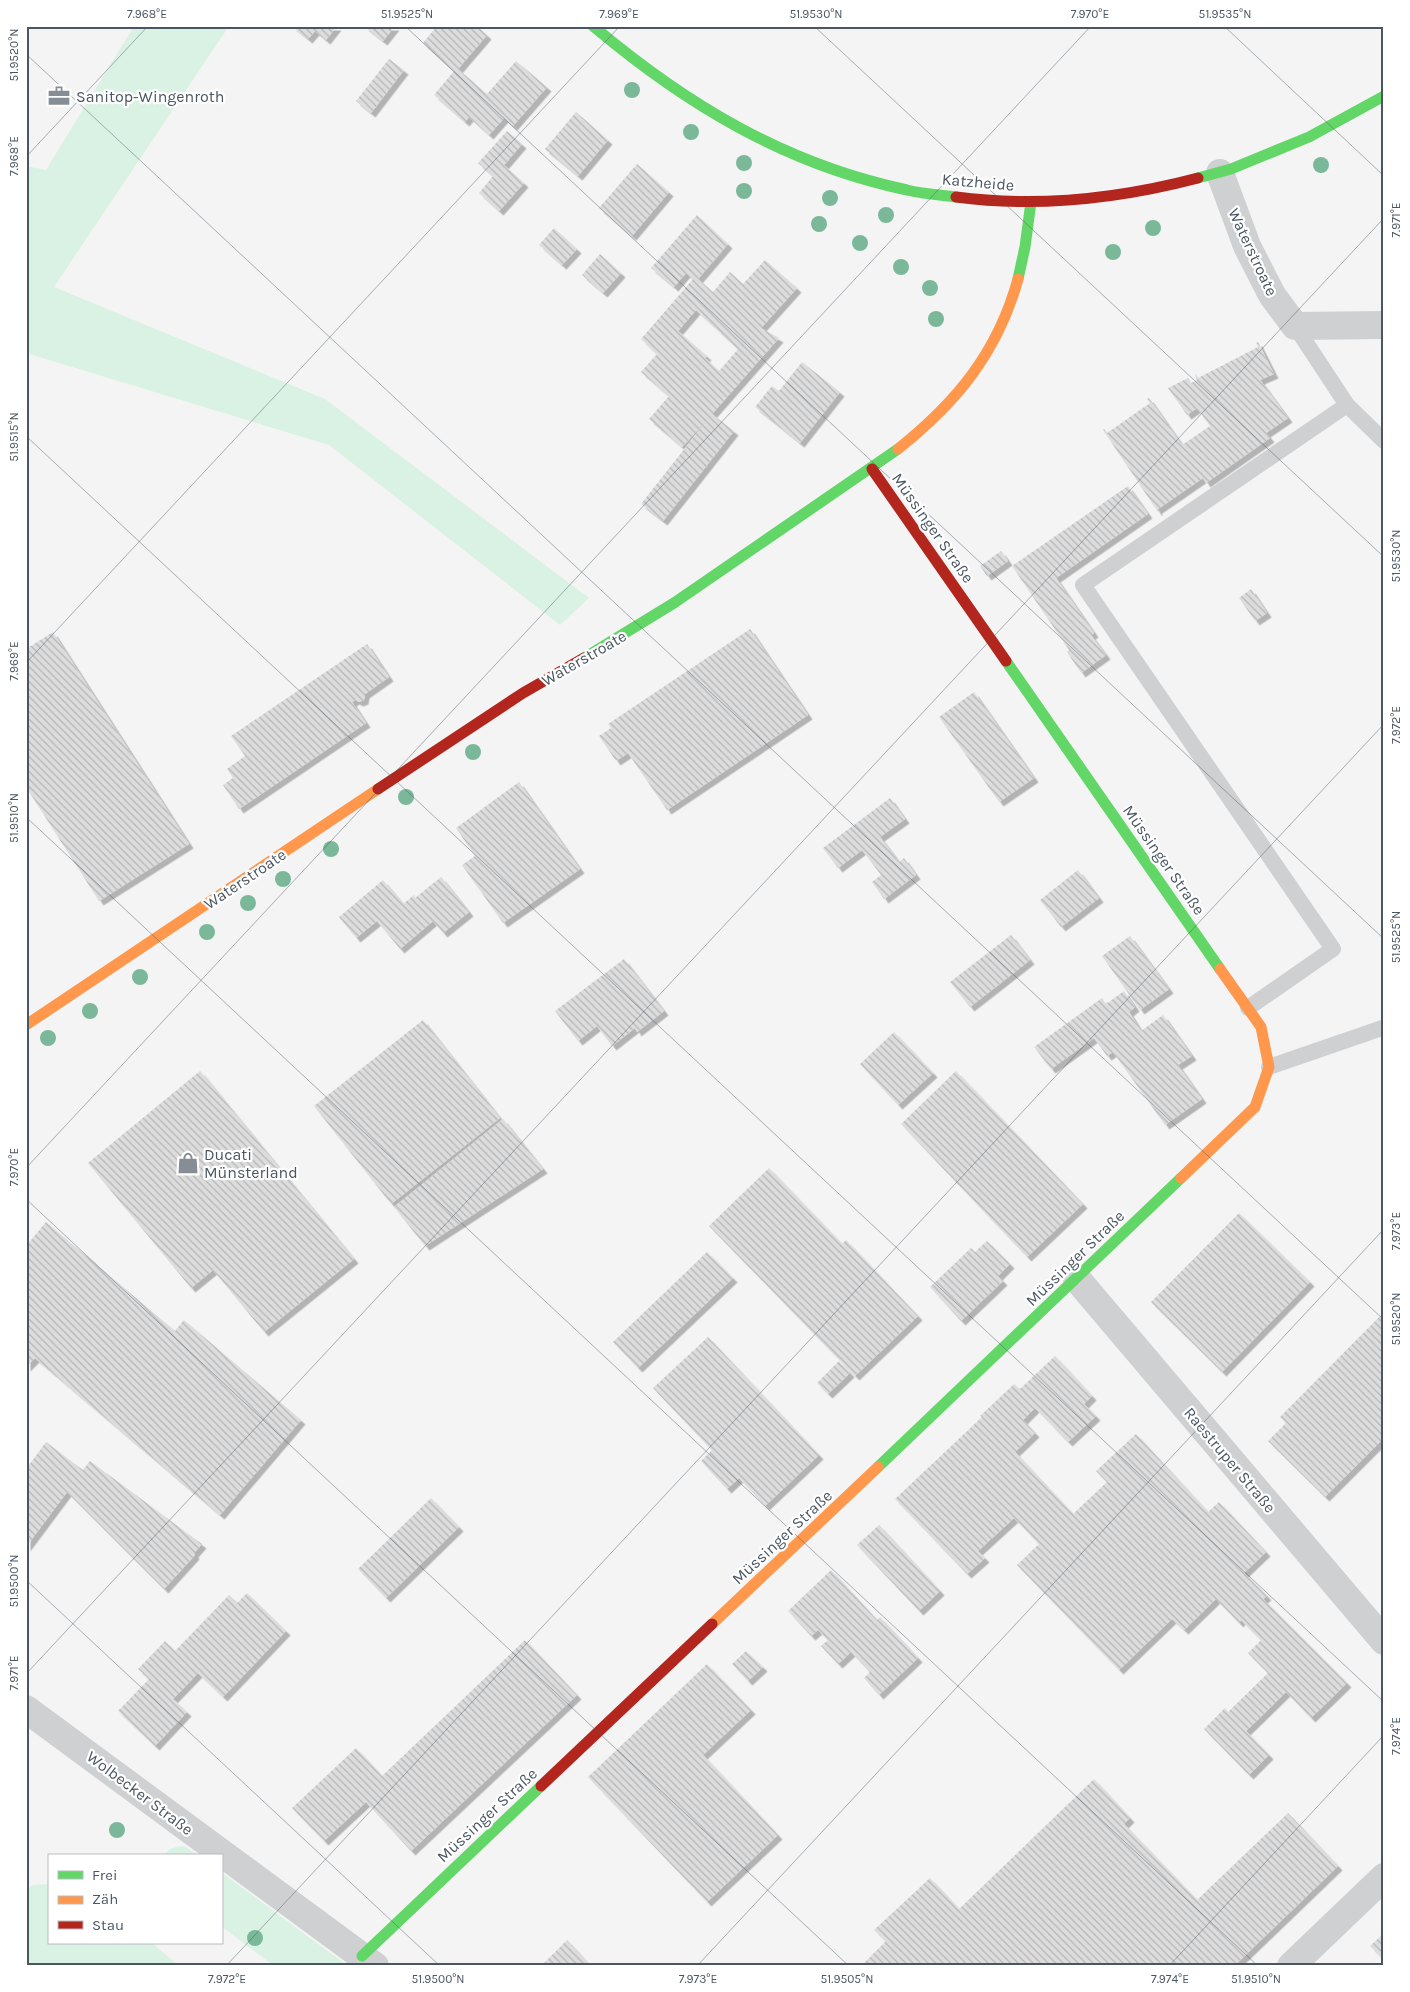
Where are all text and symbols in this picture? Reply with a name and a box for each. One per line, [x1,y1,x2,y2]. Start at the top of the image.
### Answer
text: 7.968°E [127,7,167,21]
text: 51.9525°N [381,7,433,21]
text: 7.969°E [599,7,639,21]
text: 51.9530°N [789,7,843,21]
text: 7.970°E [1071,7,1109,21]
text: 51.9535°N [1199,7,1251,21]
text: 51.9520°N [7,29,21,82]
office icon: Sanitop-Wingenroth [46,83,72,109]
place label: Sanitop-Wingenroth [76,87,224,106]
text: 7.968°E [7,136,21,176]
street label: Katzheide [941,169,1015,195]
text: 7.971°E [1389,202,1403,238]
street label: Waterstroate [1224,205,1282,299]
text: 51.9515°N [7,412,21,462]
street label: Müssinger Straße [888,469,978,587]
text: 51.9530°N [1389,529,1403,583]
street label: Waterstroate [538,626,630,690]
text: 7.969°E [7,641,21,681]
text: 7.972°E [1389,706,1403,744]
text: 51.9510°N [7,793,21,843]
street label: Müssinger Straße [1119,801,1209,919]
street label: Waterstroate [200,845,290,913]
text: 51.9525°N [1389,911,1403,963]
place label: Ducati Münsterland [204,1145,298,1182]
text: 7.970°E [7,1148,21,1186]
shop icon: Ducati Münsterland [175,1150,201,1176]
street label: Müssinger Straße [1022,1206,1128,1310]
text: 7.973°E [1389,1212,1403,1250]
text: 51.9520°N [1389,1293,1403,1346]
street label: Raestruper Straße [1180,1403,1280,1517]
street label: Müssinger Straße [728,1486,836,1588]
text: 51.9500°N [7,1554,21,1608]
text: 7.971°E [7,1655,21,1691]
text: 7.974°E [1389,1717,1403,1755]
street label: Wolbecker Straße [83,1747,197,1839]
street label: Müssinger Straße [433,1764,541,1866]
legend [48,1854,222,1944]
text: Frei [92,1866,117,1884]
text: Zäh [92,1890,118,1908]
text: Stau [92,1916,124,1934]
text: 7.972°E [208,1972,246,1986]
text: 51.9500°N [411,1972,465,1986]
text: 7.973°E [679,1972,717,1986]
text: 51.9505°N [821,1972,873,1986]
text: 7.974°E [1151,1972,1189,1986]
text: 51.9510°N [1231,1972,1281,1986]

